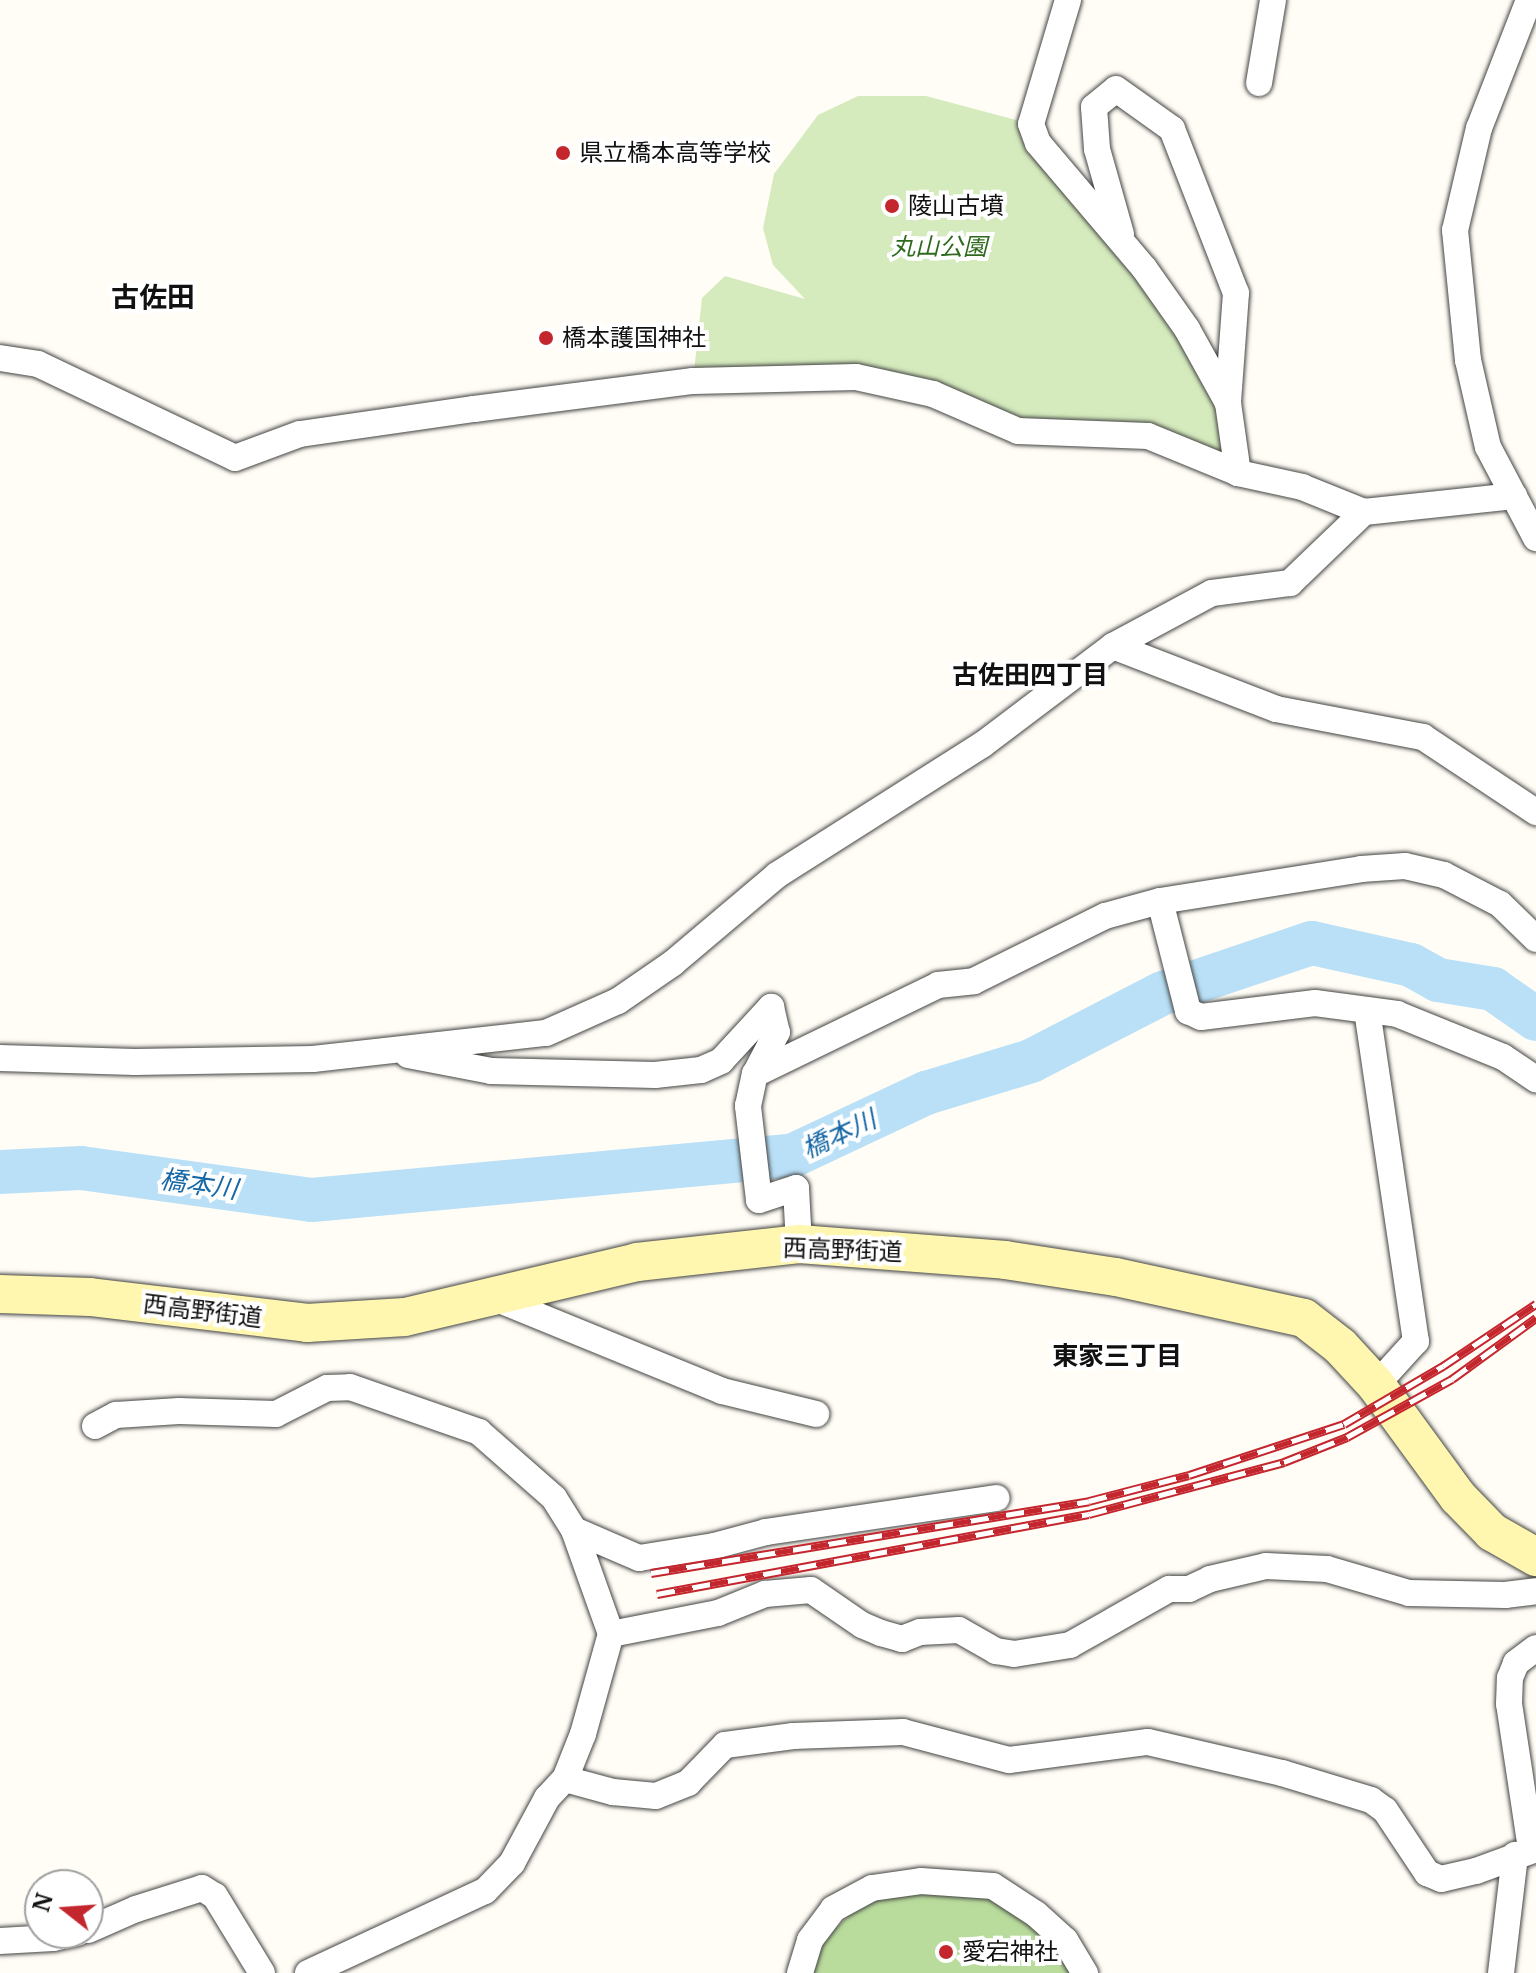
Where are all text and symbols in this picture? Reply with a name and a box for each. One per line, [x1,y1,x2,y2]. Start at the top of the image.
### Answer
place label: 県立橋本高等学校 [579,139,771,167]
marker: 県立橋本高等学校 [554,144,572,162]
place label: 陵山古墳 [908,192,1004,220]
marker: 陵山古墳 [883,197,901,215]
park label: 丸山公園 [891,233,987,261]
district label: 古佐田 [111,280,195,314]
place label: 橋本護国神社 [562,324,706,352]
marker: 橋本護国神社 [537,329,555,347]
district label: 古佐田四丁目 [952,659,1108,691]
water label: 橋本川 [797,1103,881,1165]
water label: 橋本川 [158,1163,240,1205]
street label: 西高野街道 [783,1234,903,1266]
street label: 西高野街道 [142,1289,264,1333]
district label: 東家三丁目 [1052,1340,1182,1372]
north arrow [24,1869,104,1949]
text: N [27,1890,59,1915]
place label: 愛宕神社 [962,1938,1058,1966]
marker: 愛宕神社 [937,1943,955,1961]

